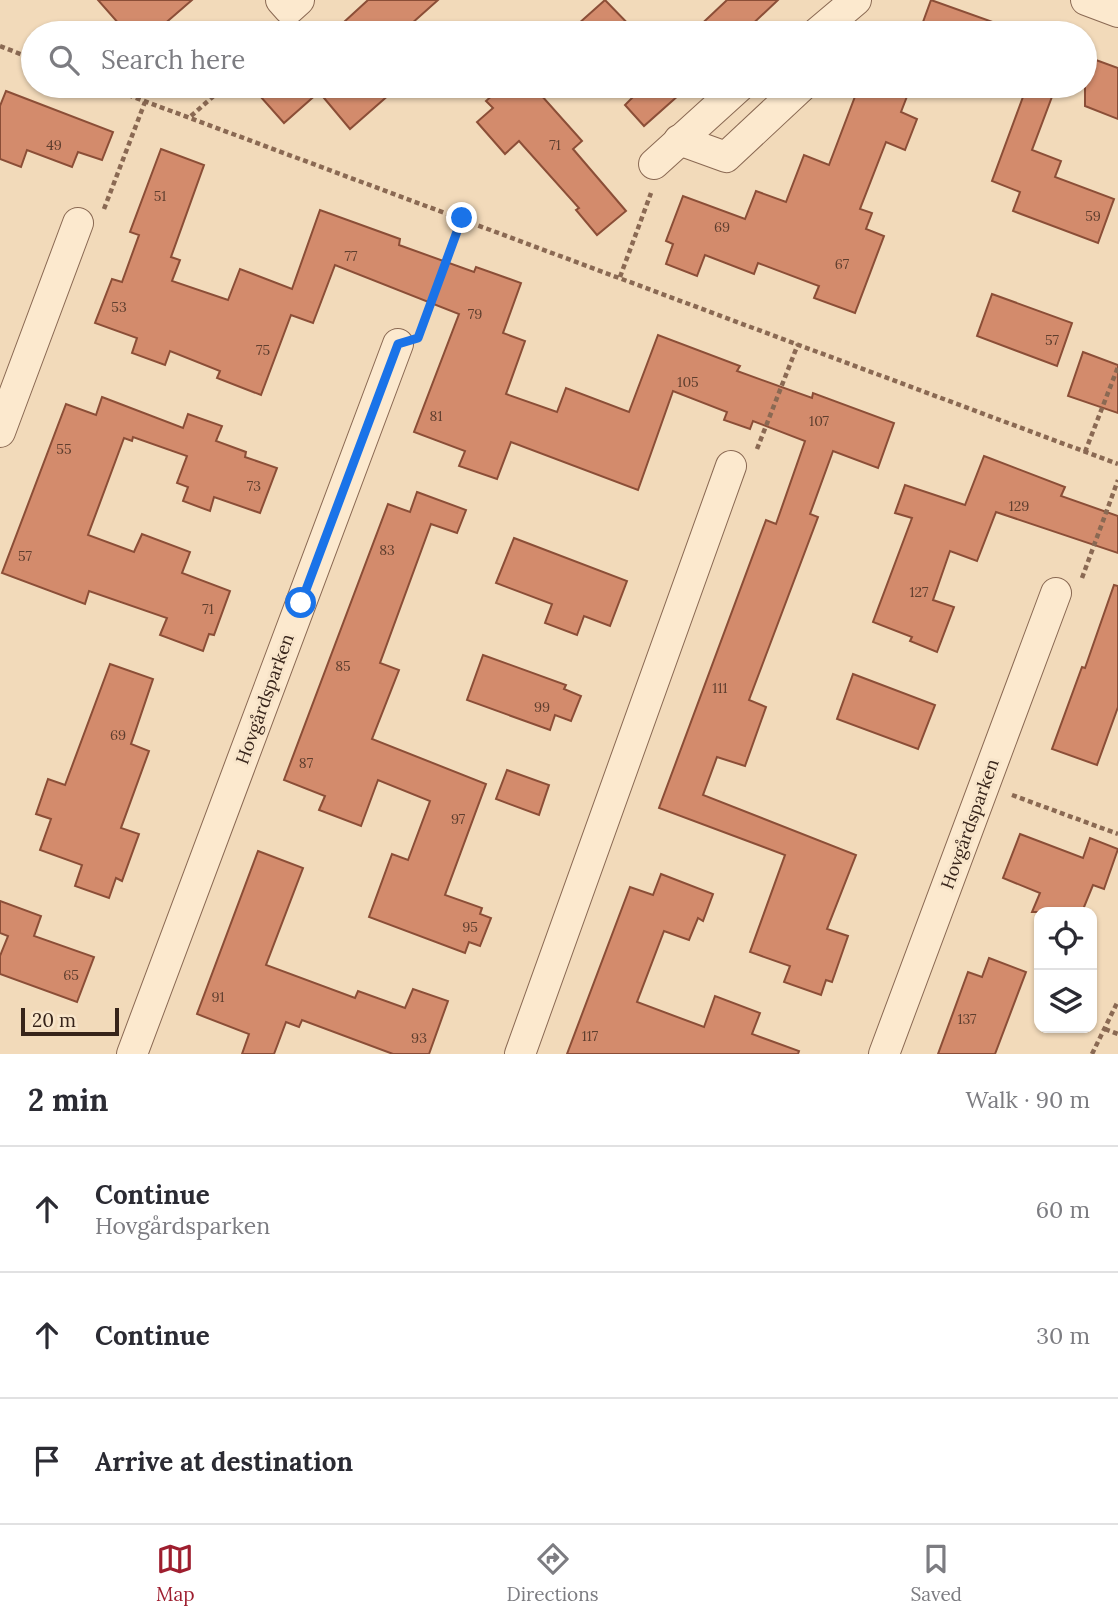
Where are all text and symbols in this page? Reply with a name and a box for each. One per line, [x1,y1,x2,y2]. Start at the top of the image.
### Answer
search box [21,21,1097,98]
icon: search [45,41,83,79]
text: Search here [101,43,245,76]
house number: 49 [46,136,62,154]
house number: 71 [549,136,561,154]
house number: 51 [154,187,166,205]
route end [446,202,477,233]
house number: 59 [1085,207,1101,225]
house number: 69 [714,218,730,236]
house number: 77 [345,247,358,265]
house number: 67 [835,255,850,273]
house number: 53 [111,298,127,316]
house number: 79 [468,305,482,323]
house number: 57 [1045,331,1060,349]
house number: 75 [256,341,270,359]
house number: 105 [677,373,699,391]
house number: 81 [430,407,442,425]
house number: 107 [809,412,830,430]
house number: 55 [56,440,72,458]
house number: 73 [247,477,261,495]
house number: 129 [1009,497,1029,515]
house number: 83 [379,541,395,559]
house number: 57 [18,547,33,565]
house number: 127 [909,583,929,601]
route start [285,587,316,618]
house number: 71 [202,600,214,618]
street label: Hovgårdsparken [230,630,299,767]
house number: 85 [335,657,351,675]
house number: 111 [712,679,728,697]
house number: 99 [534,698,550,716]
house number: 69 [110,726,126,744]
house number: 87 [299,754,314,772]
street label: Hovgårdsparken [935,755,1004,892]
house number: 97 [451,810,466,828]
map controls [1034,907,1097,1033]
button: locate [1034,907,1097,970]
house number: 95 [462,918,478,936]
house number: 65 [63,966,79,984]
button: layers [1034,970,1097,1033]
house number: 91 [211,988,225,1006]
scale bar [21,1005,119,1037]
text: 20 m [32,1008,76,1032]
house number: 137 [957,1010,977,1028]
house number: 117 [582,1027,599,1045]
house number: 93 [411,1029,427,1047]
text: 2 min [28,1081,108,1119]
text: Walk · 90 m [966,1085,1090,1114]
text: Continue [95,1178,210,1211]
icon: ahead [28,1190,66,1228]
text: 60 m [1036,1195,1090,1224]
text: Hovgårdsparken [95,1211,270,1240]
icon: ahead [28,1316,66,1354]
text: Continue [95,1319,210,1352]
text: 30 m [1036,1321,1090,1350]
icon: arrive [28,1442,66,1480]
text: Arrive at destination [95,1445,353,1478]
tab: Map [156,1540,195,1606]
tab: Directions [507,1540,599,1606]
tab: Saved [911,1540,962,1606]

